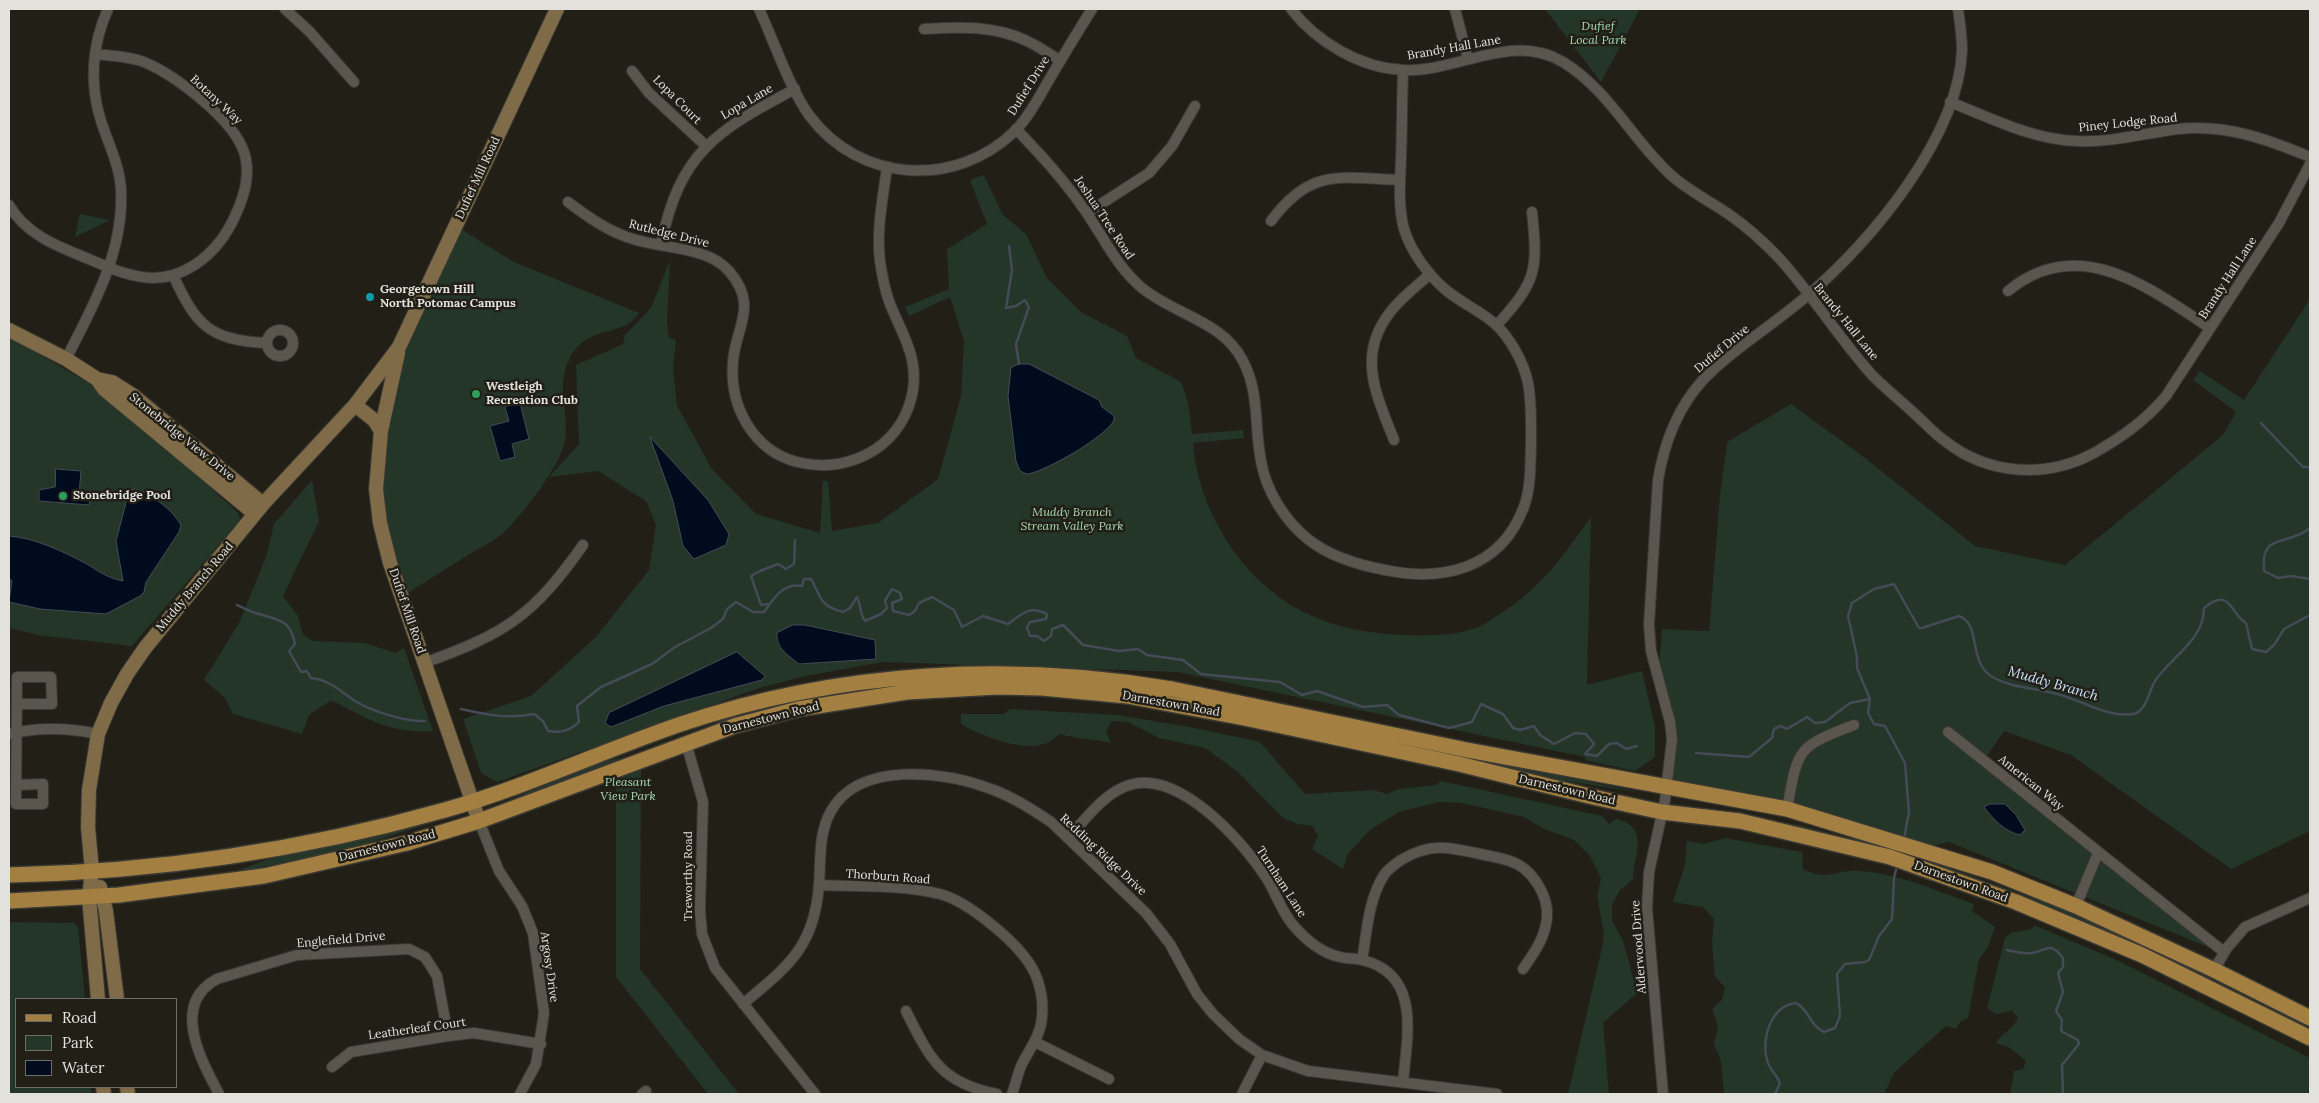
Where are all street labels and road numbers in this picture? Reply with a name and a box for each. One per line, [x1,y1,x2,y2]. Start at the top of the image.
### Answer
street label: Brandy Hall Lane [1406,33,1502,63]
street label: Dufief Drive [1005,54,1053,118]
street label: Botany Way [187,72,245,128]
street label: Lopa Court [650,73,704,127]
street label: Lopa Lane [718,81,776,123]
street label: Piney Lodge Road [2078,111,2178,135]
street label: Dufief Mill Road [453,135,503,221]
street label: Joshua Tree Road [1071,174,1137,262]
street label: Rutledge Drive [627,217,711,251]
street label: Brandy Hall Lane [2196,234,2260,322]
street label: Brandy Hall Lane [1811,281,1881,363]
street label: Dufief Drive [1692,322,1752,376]
street label: Stonebridge View Drive [126,390,238,484]
street label: Muddy Branch Road [153,539,237,635]
street label: Dufief Mill Road [386,566,428,656]
street label: Darnestown Road [1121,688,1221,720]
street label: Darnestown Road [721,699,821,737]
street label: American Way [1995,752,2067,814]
street label: Darnestown Road [1517,772,1617,808]
street label: Redding Ridge Drive [1057,811,1149,899]
street label: Darnestown Road [337,827,437,865]
street label: Treworthy Road [682,831,696,921]
street label: Turnham Lane [1253,844,1309,920]
street label: Darnestown Road [1912,858,2010,906]
street label: Thorburn Road [845,867,931,887]
street label: Alderwood Drive [1629,900,1649,994]
street label: Englefield Drive [296,929,386,951]
street label: Argosy Drive [537,931,561,1003]
street label: Leatherleaf Court [367,1015,467,1043]

